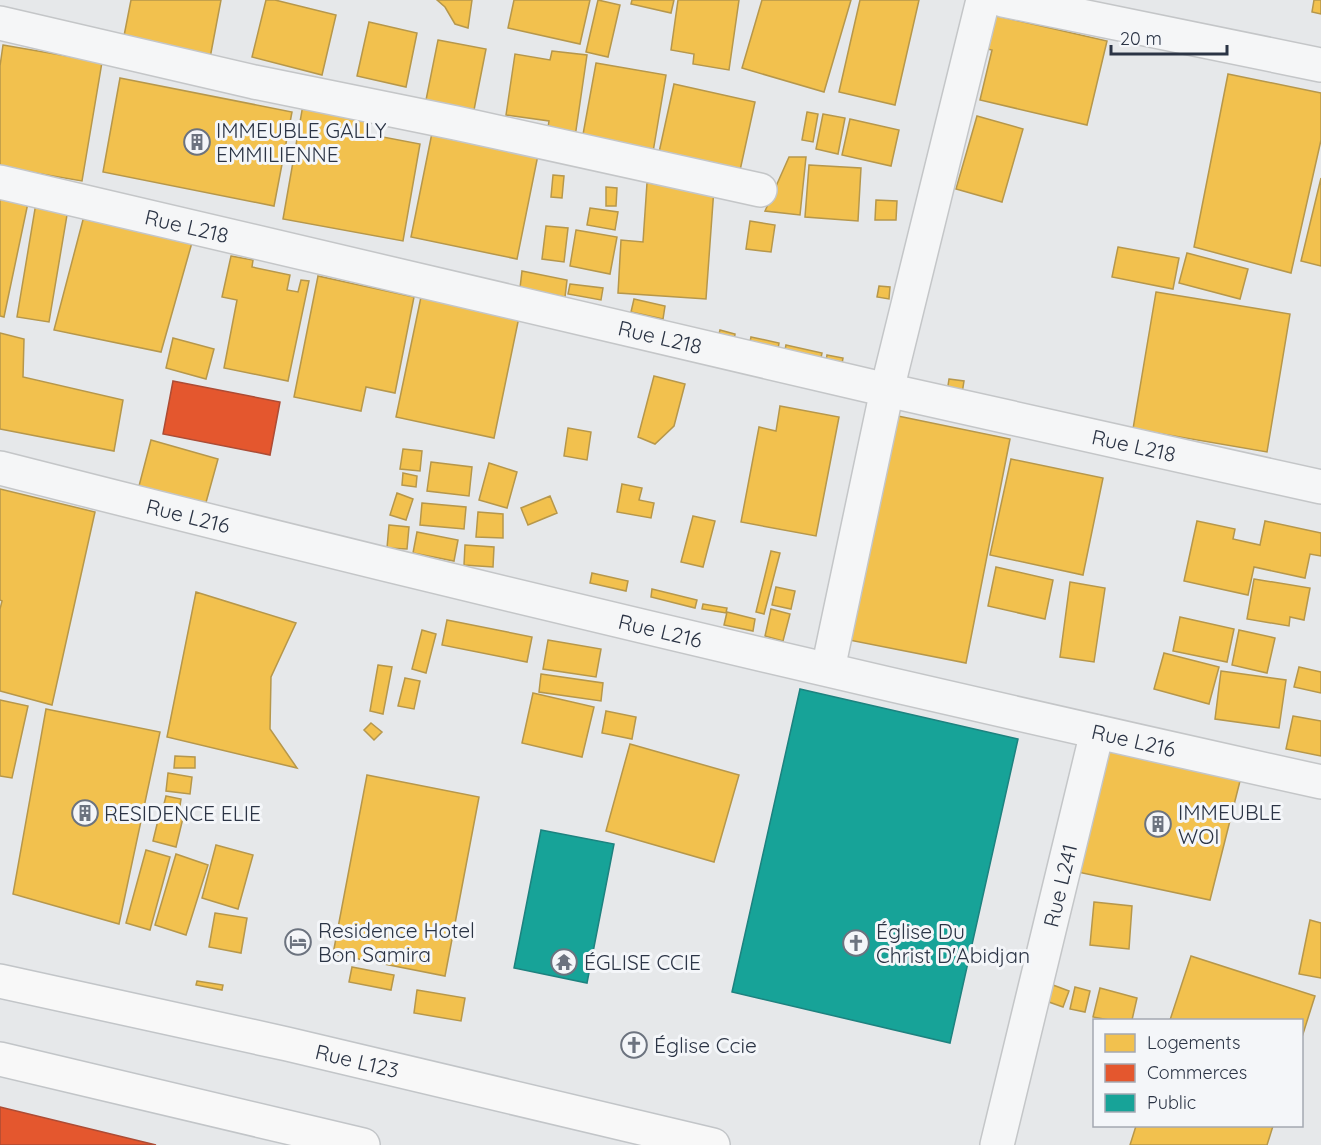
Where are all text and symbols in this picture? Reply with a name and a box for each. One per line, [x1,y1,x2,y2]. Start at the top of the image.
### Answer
scale bar [1111,18,1226,56]
text: 20 m [1120,27,1162,50]
place label: IMMEUBLE GALLY EMMILIENNE [216,117,387,167]
building icon: IMMEUBLE GALLY EMMILIENNE [182,127,212,157]
street label: Rue L218 [142,203,231,248]
street label: Rue L218 [616,314,705,359]
street label: Rue L218 [1089,423,1178,467]
street label: Rue L216 [144,493,233,538]
street label: Rue L216 [616,608,705,653]
street label: Rue L216 [1089,718,1178,762]
building icon: RESIDENCE ELIE [70,798,100,828]
place label: IMMEUBLE WOI [1178,799,1282,849]
place label: RESIDENCE ELIE [104,800,261,826]
building icon: IMMEUBLE WOI [1143,809,1173,839]
street label: Rue L241 [1037,841,1082,930]
place label: Residence Hotel Bon Samira [318,917,475,967]
place label: Église Du Christ D'Abidjan [876,918,1030,968]
hotel icon: Residence Hotel Bon Samira [283,927,313,957]
church icon: Église Du Christ D'Abidjan [841,928,871,958]
temple icon: ÉGLISE CCIE [549,947,579,977]
place label: ÉGLISE CCIE [584,949,701,975]
legend [1093,1019,1303,1127]
church icon: Église Ccie [619,1030,649,1060]
text: Logements [1147,1031,1240,1054]
place label: Église Ccie [654,1032,757,1058]
street label: Rue L123 [313,1038,402,1083]
text: Commerces [1147,1061,1247,1084]
text: Public [1147,1091,1196,1114]

